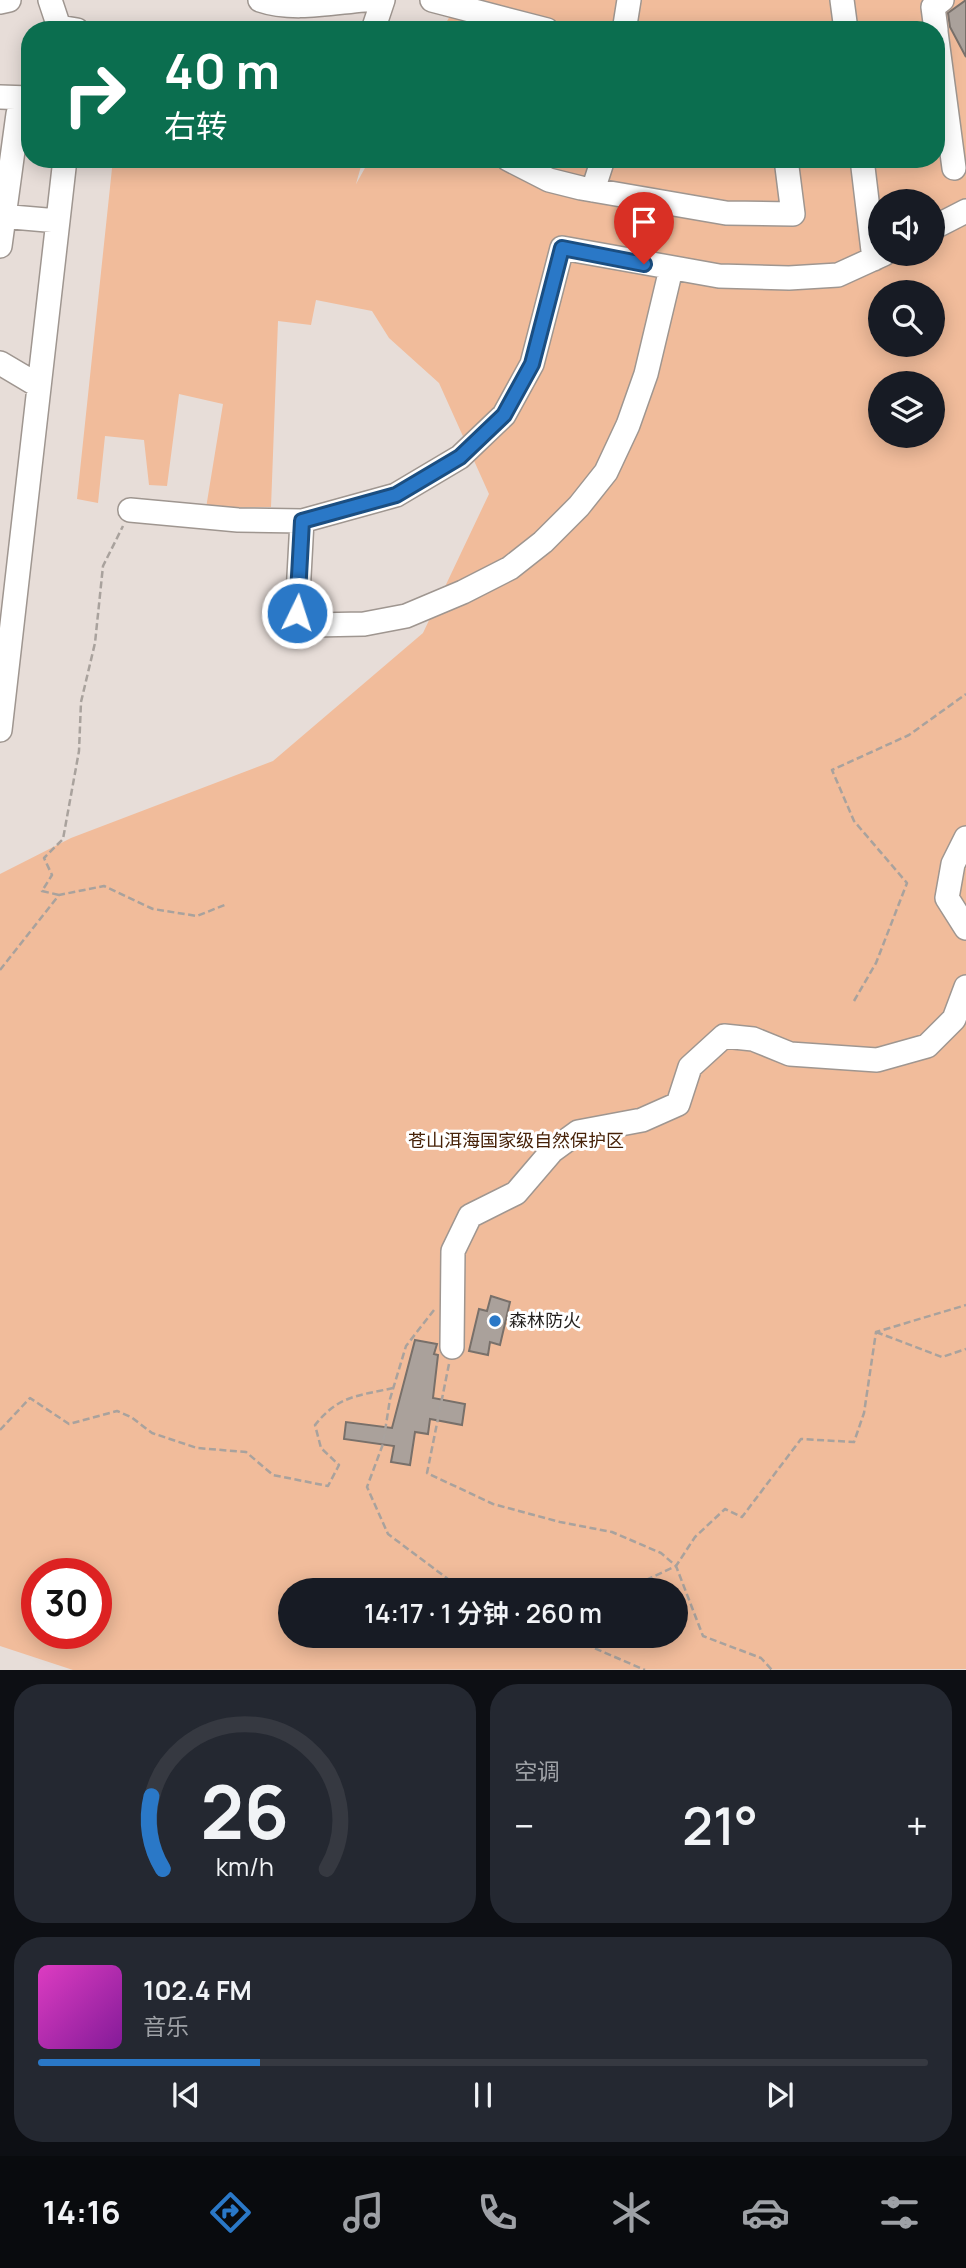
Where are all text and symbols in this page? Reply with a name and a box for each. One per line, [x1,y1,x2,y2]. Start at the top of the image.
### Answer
text: 40 m [164,37,280,104]
icon: right [49,49,140,140]
text: 右转 [164,104,228,148]
map controls [868,189,945,448]
button: sound [868,189,945,266]
pin [614,192,674,264]
icon: arrive [625,203,663,241]
button: search [868,280,945,357]
button: layers [868,371,945,448]
position arrow [260,576,334,650]
park label: 苍山洱海国家级自然保护区 [408,1128,624,1152]
place label: 森林防火 [509,1308,581,1332]
marker: 森林防火 [487,1313,503,1329]
speed limit sign: 30 [21,1558,112,1649]
text: 14:17 · 1 分钟 · 260 m [364,1595,602,1631]
text: 空调 [514,1755,560,1787]
text: 26 [201,1762,289,1862]
text: 21° [682,1790,758,1861]
text: − [514,1799,535,1851]
text: + [906,1799,928,1851]
text: km/h [216,1849,274,1884]
text: 102.4 FM [143,1972,252,2008]
text: 音乐 [143,2010,189,2042]
icon: previous [167,2076,205,2114]
icon: pause [464,2076,502,2114]
icon: next [761,2076,799,2114]
icon: directions [206,2188,255,2237]
icon: music [339,2188,388,2237]
icon: phone [473,2188,522,2237]
icon: climate [607,2188,656,2237]
icon: car [741,2188,790,2237]
icon: filters [875,2188,924,2237]
text: 14:16 [42,2190,121,2234]

